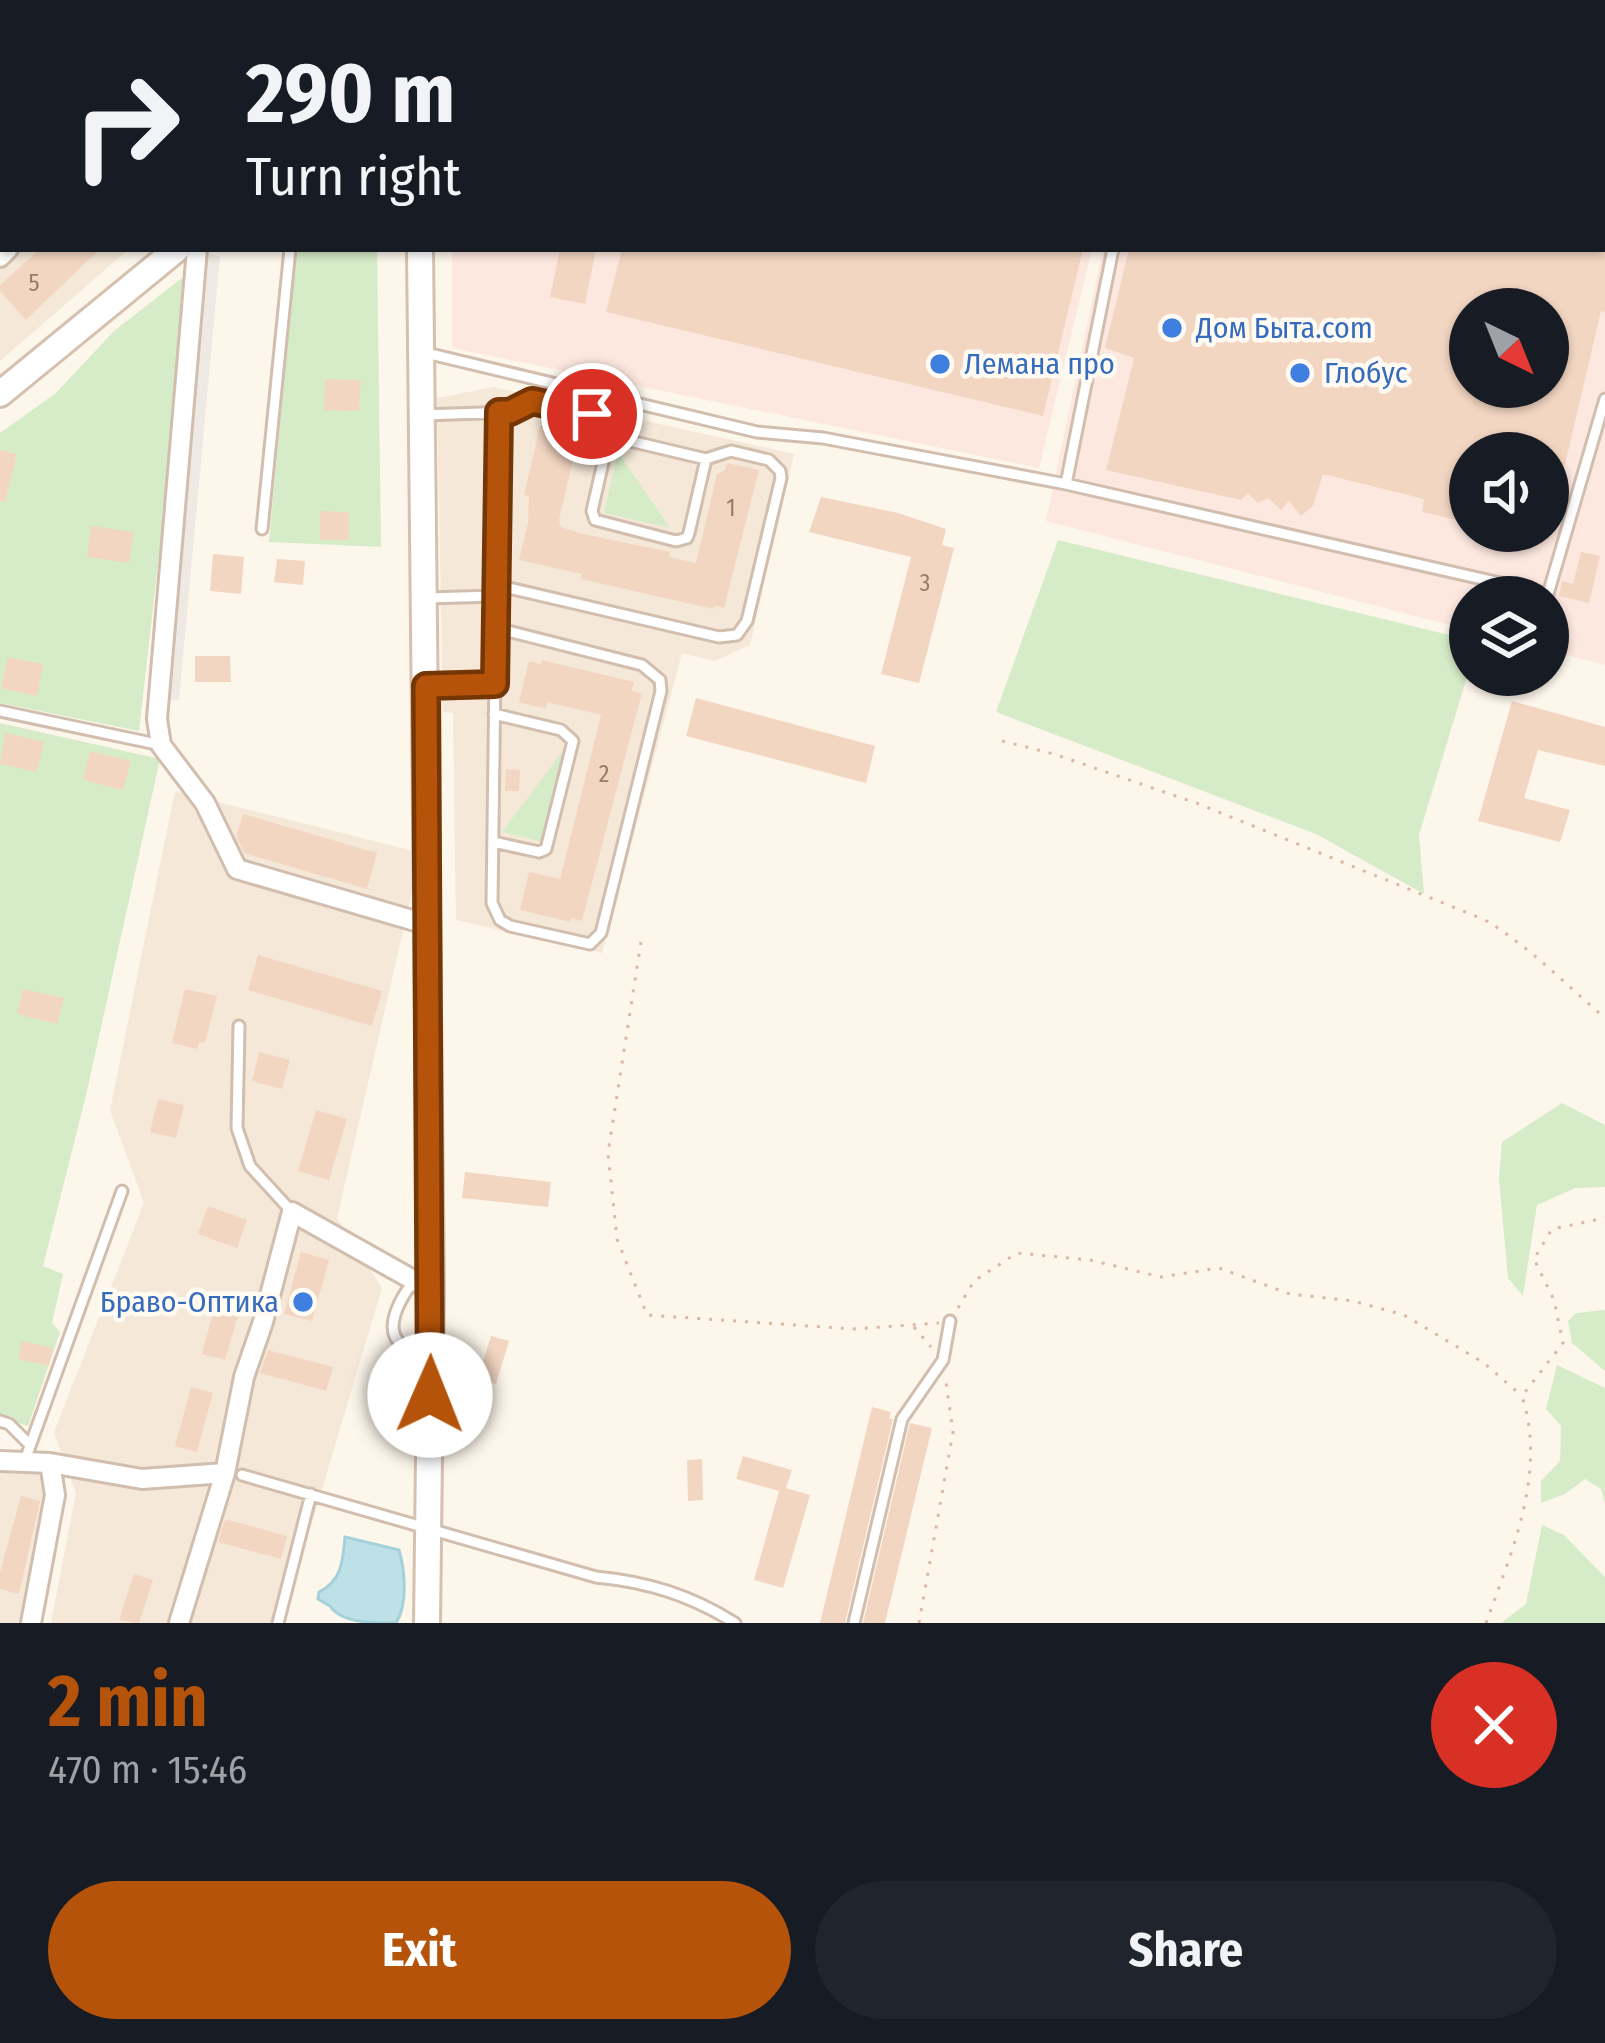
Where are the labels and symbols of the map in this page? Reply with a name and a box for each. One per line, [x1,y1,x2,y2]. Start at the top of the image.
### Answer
house number: 5 [28,269,40,297]
north arrow [1449,288,1569,408]
place label: Дом Быта.com [1195,310,1373,346]
marker: Дом Быта.com [1159,315,1185,341]
place label: Лемана про [964,346,1115,382]
marker: Лемана про [927,351,953,377]
place label: Глобус [1324,355,1408,391]
marker: Глобус [1287,360,1313,386]
pin [541,363,643,465]
house number: 1 [726,494,736,522]
house number: 3 [920,569,930,597]
house number: 2 [599,760,609,788]
place label: Браво-Оптика [100,1284,279,1320]
marker: Браво-Оптика [290,1289,316,1315]
position arrow [367,1332,493,1458]

